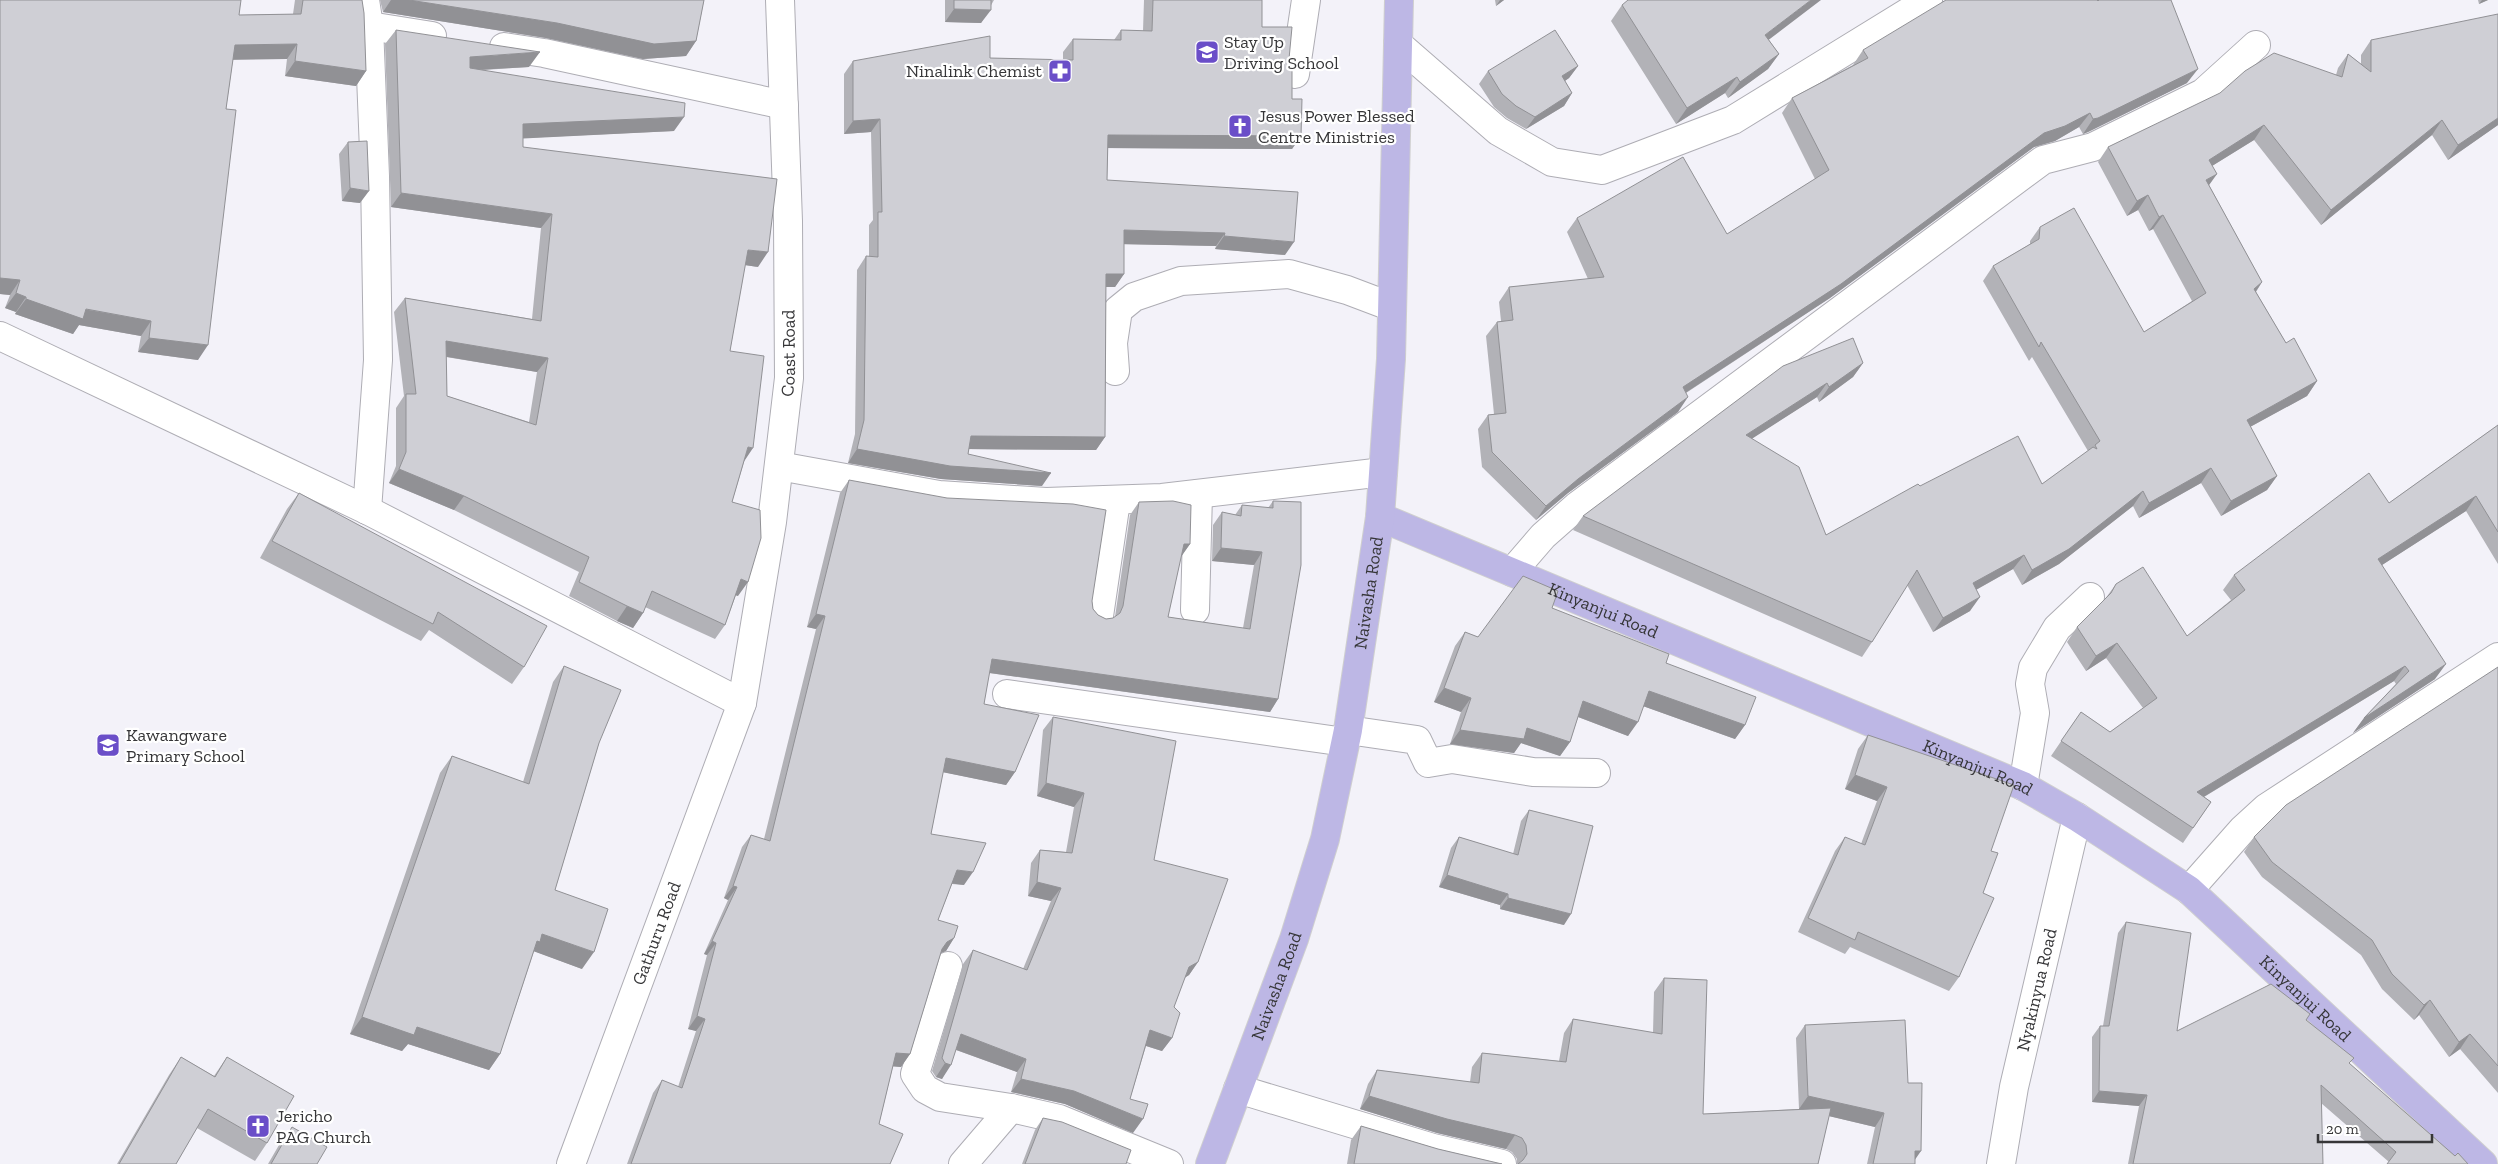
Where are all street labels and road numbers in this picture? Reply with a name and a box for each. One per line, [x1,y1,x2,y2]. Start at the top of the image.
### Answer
street label: Coast Road [776,309,800,398]
street label: Naivasha Road [1349,535,1388,651]
street label: Kinyanjui Road [1545,578,1662,643]
street label: Kinyanjui Road [1919,734,2037,800]
street label: Gathuru Road [627,879,686,988]
street label: Nyakinyua Road [2012,926,2062,1053]
street label: Naivasha Road [1246,929,1307,1043]
street label: Kinyanjui Road [2255,950,2356,1047]

